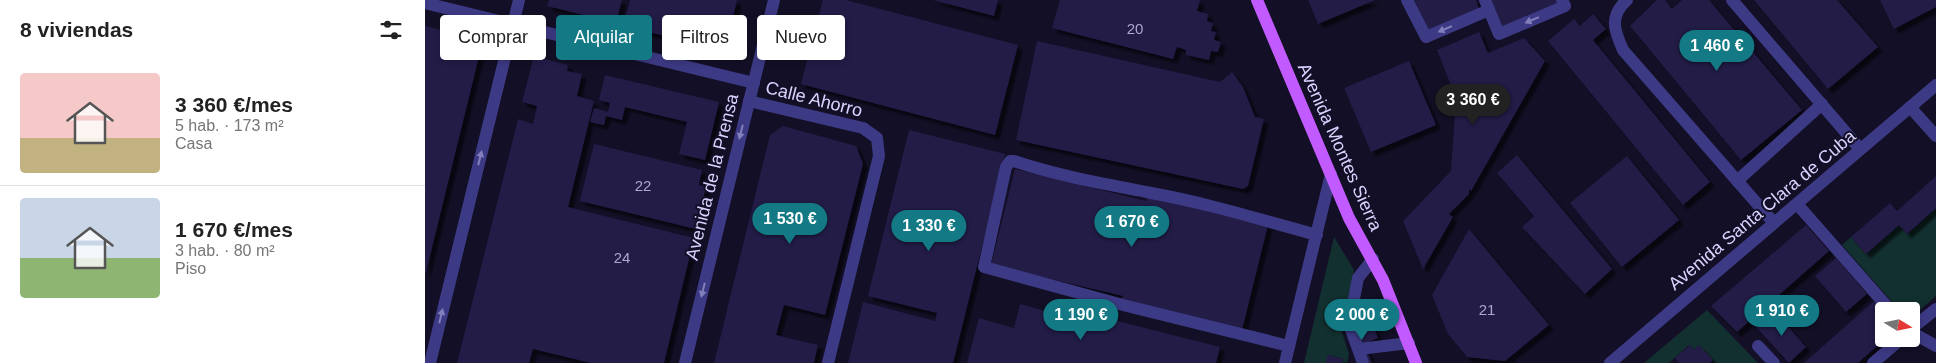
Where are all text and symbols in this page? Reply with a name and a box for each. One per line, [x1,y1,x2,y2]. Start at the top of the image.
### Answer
chip: Comprar [440,15,546,60]
chip: Alquilar [556,15,652,60]
chip: Filtros [662,15,747,60]
chip: Nuevo [757,15,845,60]
icon: filters [377,16,405,44]
one-way arrow [1525,16,1539,24]
text: 8 viviendas [20,18,133,41]
house number: 20 [1127,20,1143,37]
one-way arrow [1438,26,1452,34]
pin: 1 460 € [1671,30,1763,72]
text: 1 460 € [1690,37,1744,54]
street label: Avenida Montes Sierra [1294,60,1387,235]
street label: Calle Ahorro [764,77,864,121]
pin: 3 360 € [1427,84,1519,126]
street label: Avenida de la Prensa [682,91,743,262]
text: 3 360 € [1446,91,1500,108]
icon: home [60,93,120,153]
text: 3 360 €/mes [175,93,293,116]
text: 5 hab. · 173 m² [175,117,284,134]
one-way arrow [737,125,745,140]
street label: Avenida Santa Clara de Cuba [1664,125,1860,294]
text: Casa [175,135,212,152]
one-way arrow [476,150,484,165]
house number: 22 [635,177,651,194]
pin: 1 530 € [744,202,836,245]
pin: 1 670 € [1086,206,1178,248]
text: 1 530 € [763,210,817,227]
pin: 1 330 € [883,210,975,252]
text: 1 670 € [1105,213,1159,230]
text: 1 330 € [902,217,956,234]
icon: home [60,218,120,278]
text: 1 670 €/mes [175,218,293,241]
text: 3 hab. · 80 m² [175,242,275,259]
house number: 24 [614,249,630,266]
text: Piso [175,260,206,277]
one-way arrow [699,283,707,298]
pin: 1 910 € [1736,294,1828,337]
pin: 1 190 € [1035,298,1127,341]
pin: 2 000 € [1316,298,1408,341]
house number: 21 [1479,301,1495,318]
text: 1 910 € [1755,302,1809,319]
north arrow [1875,302,1920,348]
map controls [1875,302,1920,347]
text: 1 190 € [1054,306,1108,323]
text: 2 000 € [1335,306,1389,323]
one-way arrow [437,308,445,323]

